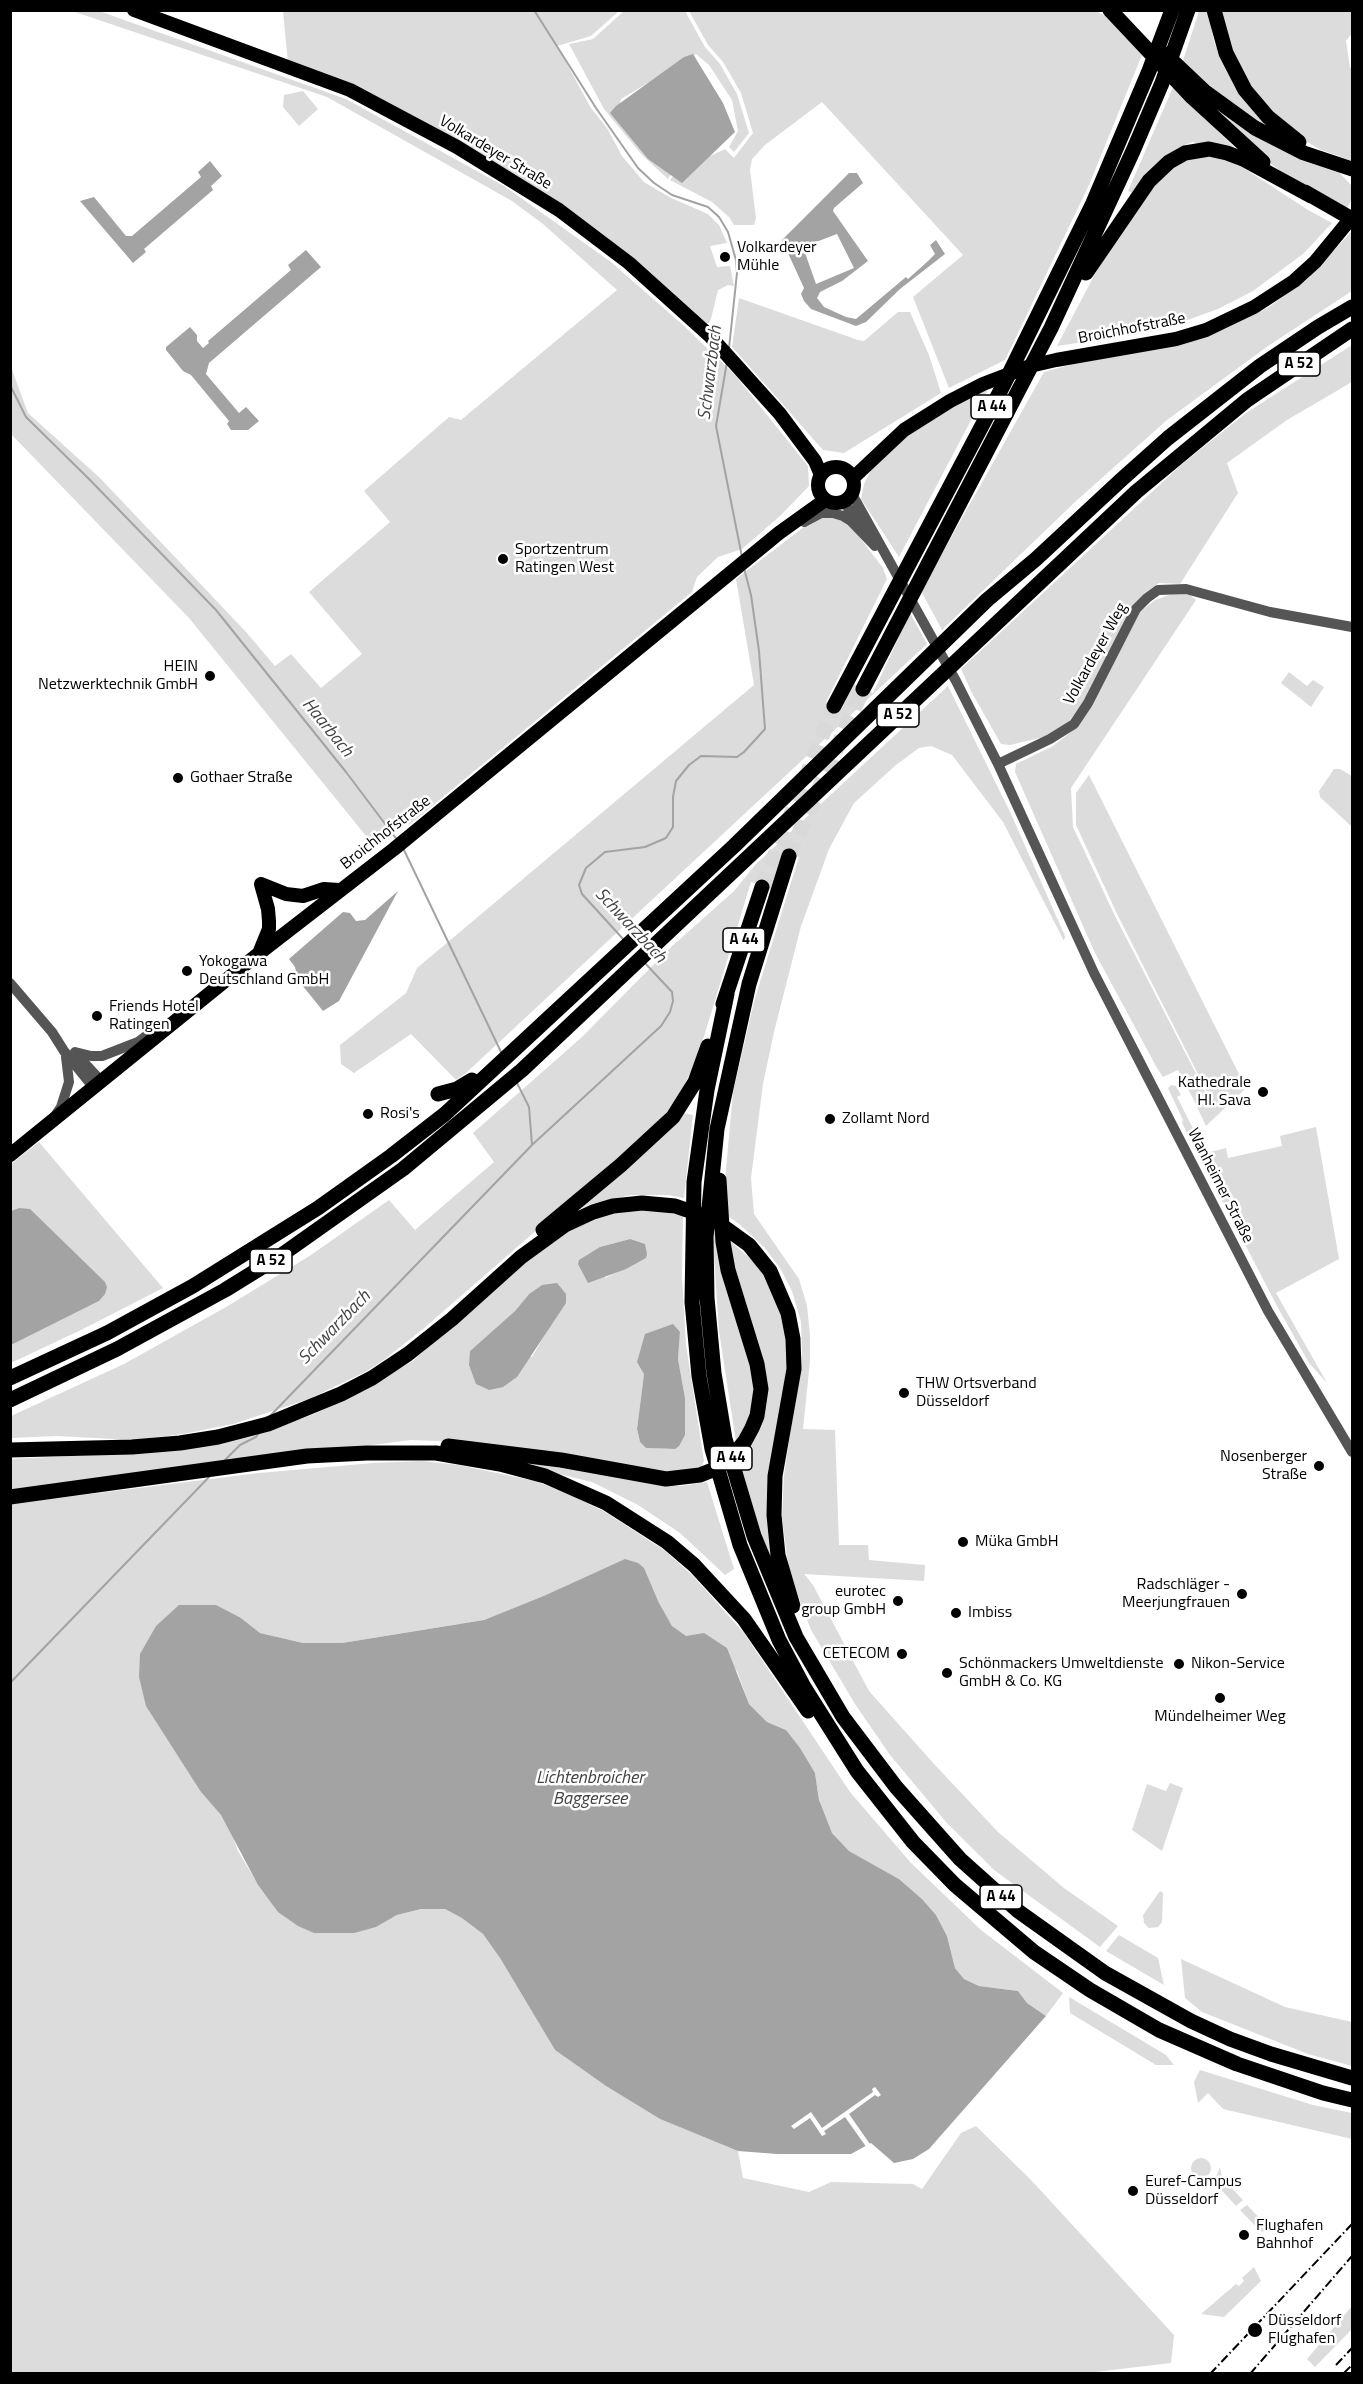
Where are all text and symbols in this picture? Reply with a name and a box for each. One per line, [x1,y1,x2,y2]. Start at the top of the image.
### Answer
street label: Volkardeyer Straße [435,112,555,194]
place label: Volkardeyer Mühle [737,238,817,276]
marker: Volkardeyer Mühle [718,250,732,264]
street label: Broichhofstraße [1077,309,1187,349]
water label: Schwarzbach [695,325,727,421]
road number: A 52 [1278,352,1320,376]
road number: A 44 [971,395,1013,419]
place label: Sportzentrum Ratingen West [515,540,614,578]
marker: Sportzentrum Ratingen West [496,552,510,566]
street label: Volkardeyer Weg [1060,600,1132,708]
place label: HEIN Netzwerktechnik GmbH [38,657,198,695]
marker: HEIN Netzwerktechnik GmbH [203,669,217,683]
water label: Haarbach [297,694,357,762]
road number: A 52 [877,703,919,727]
place label: Gothaer Straße [190,768,293,788]
marker: Gothaer Straße [171,771,185,785]
street label: Broichhofstraße [337,792,435,874]
water label: Schwarzbach [590,884,670,968]
road number: A 44 [723,928,765,952]
place label: Yokogawa Deutschland GmbH [199,952,329,990]
marker: Yokogawa Deutschland GmbH [180,964,194,978]
place label: Friends Hotel Ratingen [109,997,199,1035]
marker: Friends Hotel Ratingen [90,1009,104,1023]
place label: Kathedrale Hl. Sava [1178,1073,1251,1111]
marker: Kathedrale Hl. Sava [1256,1085,1270,1099]
place label: Rosi's [380,1104,420,1124]
marker: Rosi's [361,1107,375,1121]
place label: Zollamt Nord [842,1109,930,1129]
marker: Zollamt Nord [823,1112,837,1126]
street label: Wanheimer Straße [1183,1125,1257,1247]
road number: A 52 [250,1249,292,1273]
water label: Schwarzbach [294,1286,376,1370]
place label: THW Ortsverband Düsseldorf [916,1374,1037,1412]
marker: THW Ortsverband Düsseldorf [897,1386,911,1400]
road number: A 44 [710,1446,752,1470]
place label: Nosenberger Straße [1220,1447,1307,1485]
marker: Nosenberger Straße [1312,1459,1326,1473]
place label: Müka GmbH [975,1532,1058,1552]
marker: Müka GmbH [956,1535,970,1549]
place label: Radschläger - Meerjungfrauen [1122,1575,1230,1613]
place label: eurotec group GmbH [801,1582,886,1620]
marker: Radschläger - Meerjungfrauen [1235,1587,1249,1601]
marker: eurotec group GmbH [891,1594,905,1608]
place label: Imbiss [968,1603,1012,1623]
marker: Imbiss [949,1606,963,1620]
place label: CETECOM [823,1644,890,1664]
marker: CETECOM [895,1647,909,1661]
place label: Schönmackers Umweltdienste GmbH & Co. KG [959,1654,1164,1692]
place label: Nikon-Service [1191,1654,1285,1674]
marker: Nikon-Service [1172,1657,1186,1671]
marker: Schönmackers Umweltdienste GmbH & Co. KG [940,1666,954,1680]
marker: Mündelheimer Weg [1213,1691,1227,1705]
place label: Mündelheimer Weg [1154,1707,1286,1727]
water label: Lichtenbroicher Baggersee [536,1768,644,1810]
road number: A 44 [980,1885,1022,1909]
place label: Euref-Campus Düsseldorf [1145,2172,1242,2210]
marker: Euref-Campus Düsseldorf [1126,2184,1140,2198]
place label: Flughafen Bahnhof [1256,2216,1323,2254]
marker: Flughafen Bahnhof [1237,2228,1251,2242]
place label: Düsseldorf Flughafen [1268,2311,1341,2349]
marker: Düsseldorf Flughafen [1246,2321,1264,2339]

